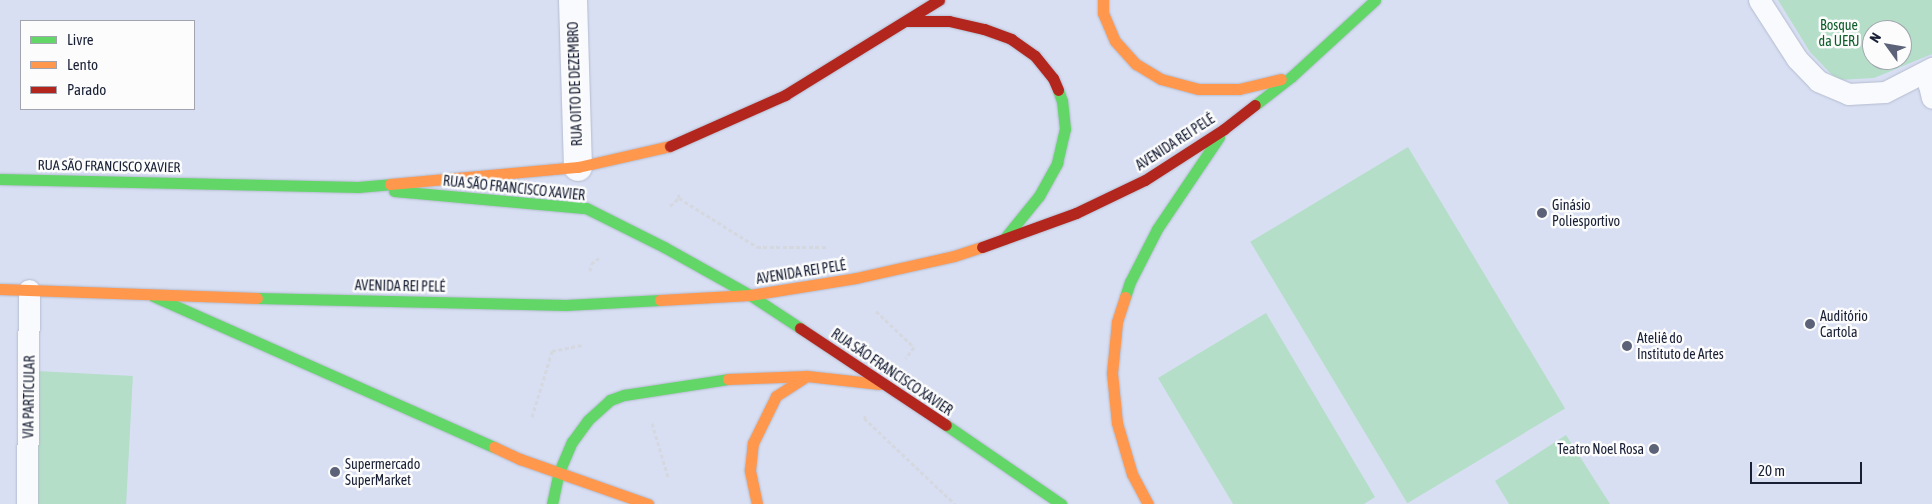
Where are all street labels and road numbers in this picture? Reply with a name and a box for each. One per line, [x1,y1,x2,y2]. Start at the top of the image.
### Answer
street label: RUA OITO DE DEZEMBRO [564,21,586,147]
street label: AVENIDA REI PELÉ [1132,110,1218,174]
street label: RUA SÃO FRANCISCO XAVIER [37,156,181,176]
street label: RUA SÃO FRANCISCO XAVIER [442,172,586,204]
street label: AVENIDA REI PELÉ [755,257,847,287]
street label: AVENIDA REI PELÉ [355,277,445,295]
street label: RUA SÃO FRANCISCO XAVIER [828,325,956,419]
street label: VIA PARTICULAR [20,355,38,439]

